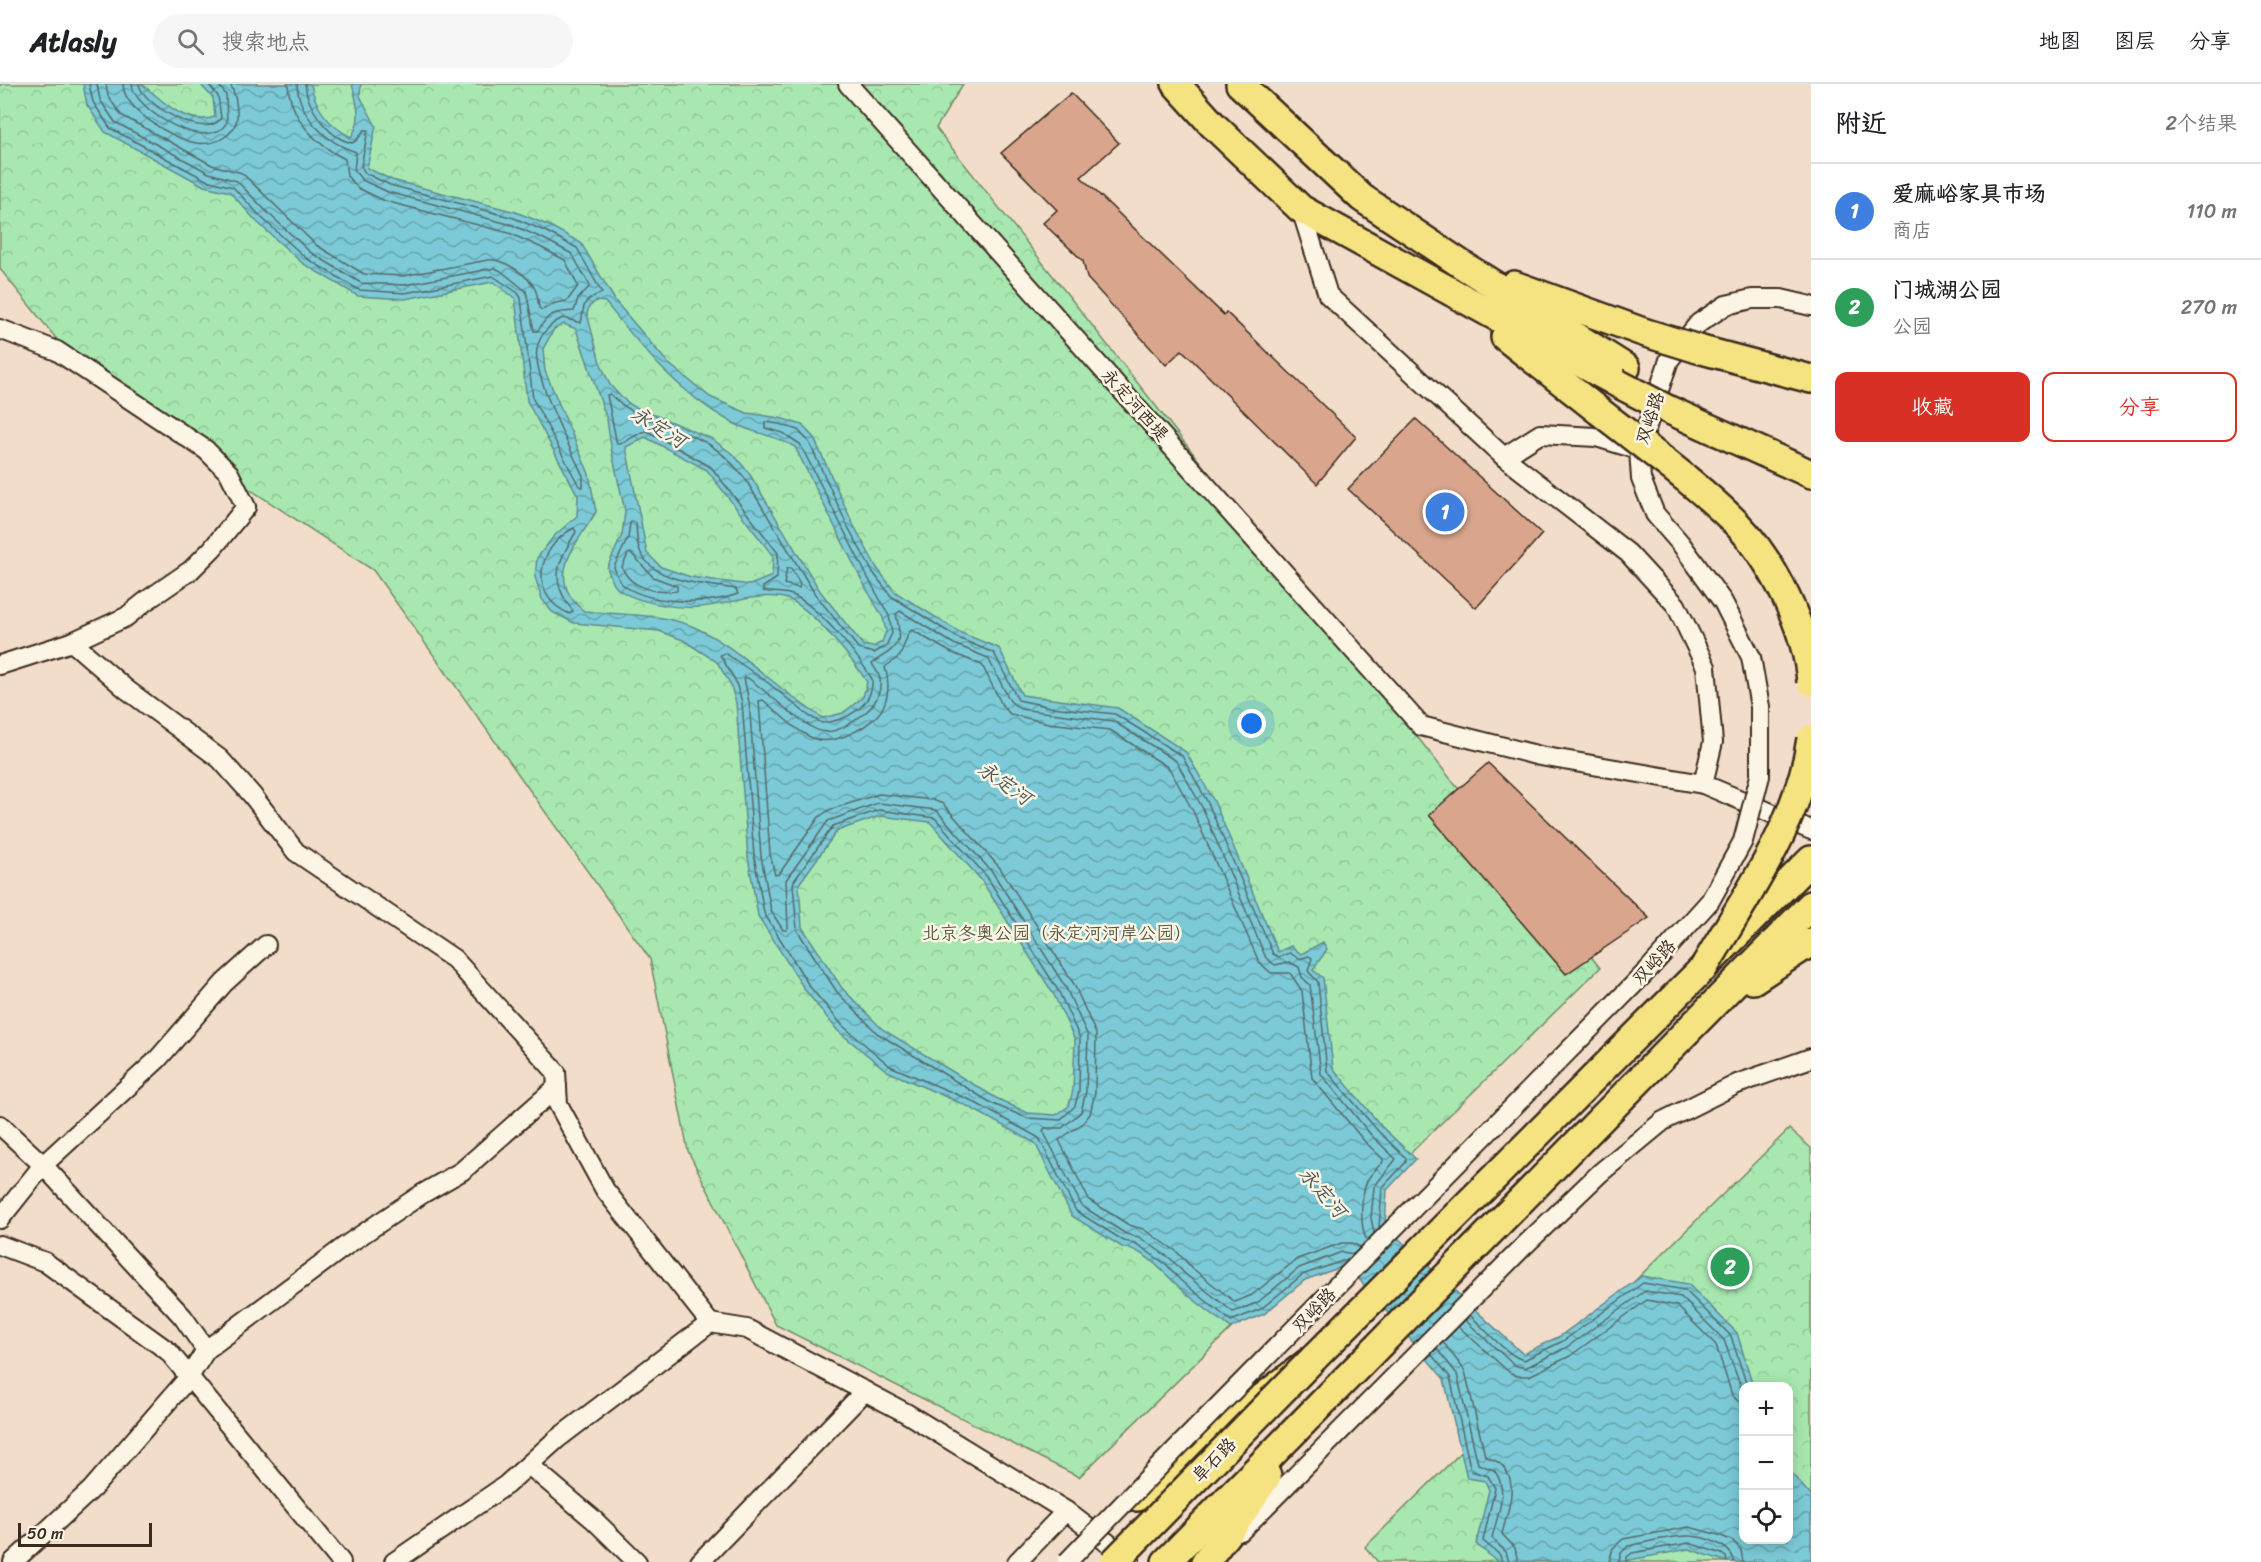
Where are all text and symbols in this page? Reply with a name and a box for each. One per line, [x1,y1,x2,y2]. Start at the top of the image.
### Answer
search box [153,14,573,68]
text: Atlasly [30,17,117,66]
text: 搜索地点 [222,22,310,61]
text: 地图 [2039,22,2081,60]
text: 图层 [2114,22,2156,60]
text: 分享 [2189,22,2231,60]
icon: search [174,25,207,58]
text: 附近 [1835,100,1887,146]
text: 2个结果 [2165,106,2237,141]
text: 爱麻峪家具市场 [1892,174,2046,213]
text: 1 [1850,194,1859,229]
text: 110 m [2187,194,2237,229]
text: 商店 [1892,213,1932,248]
text: 门城湖公园 [1892,270,2002,309]
text: 2 [1849,290,1860,325]
text: 270 m [2181,290,2237,325]
text: 公园 [1892,309,1932,344]
street label: 永定河西堤 [1093,361,1177,449]
button: 收藏 [1835,372,2030,442]
button: 分享 [2042,372,2237,442]
street label: 双峪路 [1626,387,1674,449]
water label: 永定河 [624,397,696,460]
pin: 1 [1426,490,1464,534]
your location [1237,709,1266,738]
water label: 永定河 [970,752,1042,817]
park label: 北京冬奥公园（永定河河岸公园） [922,917,1192,949]
street label: 双峪路 [1624,931,1684,993]
water label: 永定河 [1290,1158,1357,1229]
pin: 2 [1710,1244,1750,1290]
street label: 双峪路 [1284,1279,1344,1341]
map controls [1739,1382,1793,1544]
button: + [1739,1382,1793,1436]
street label: 阜石路 [1184,1429,1244,1491]
button: − [1739,1436,1793,1490]
button: locate [1739,1490,1793,1544]
text: 50 m [27,1519,63,1548]
scale bar [18,1520,152,1548]

